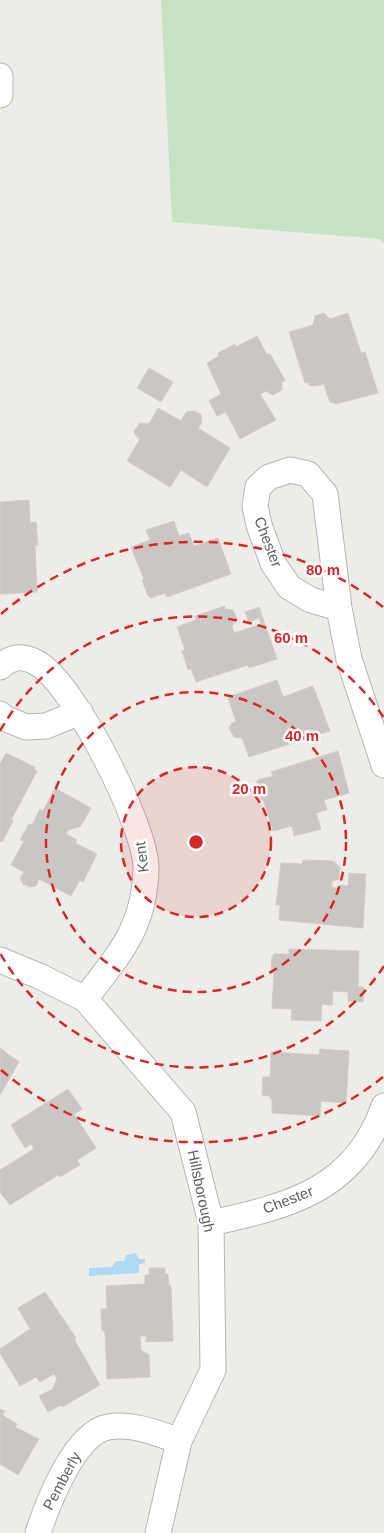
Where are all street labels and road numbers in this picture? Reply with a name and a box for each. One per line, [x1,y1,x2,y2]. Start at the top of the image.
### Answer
street label: Chester [251,514,286,569]
street label: Kent [131,840,152,873]
street label: Hillsborough [185,1148,218,1233]
street label: Chester [260,1182,315,1217]
street label: Pemberly [39,1448,84,1513]

